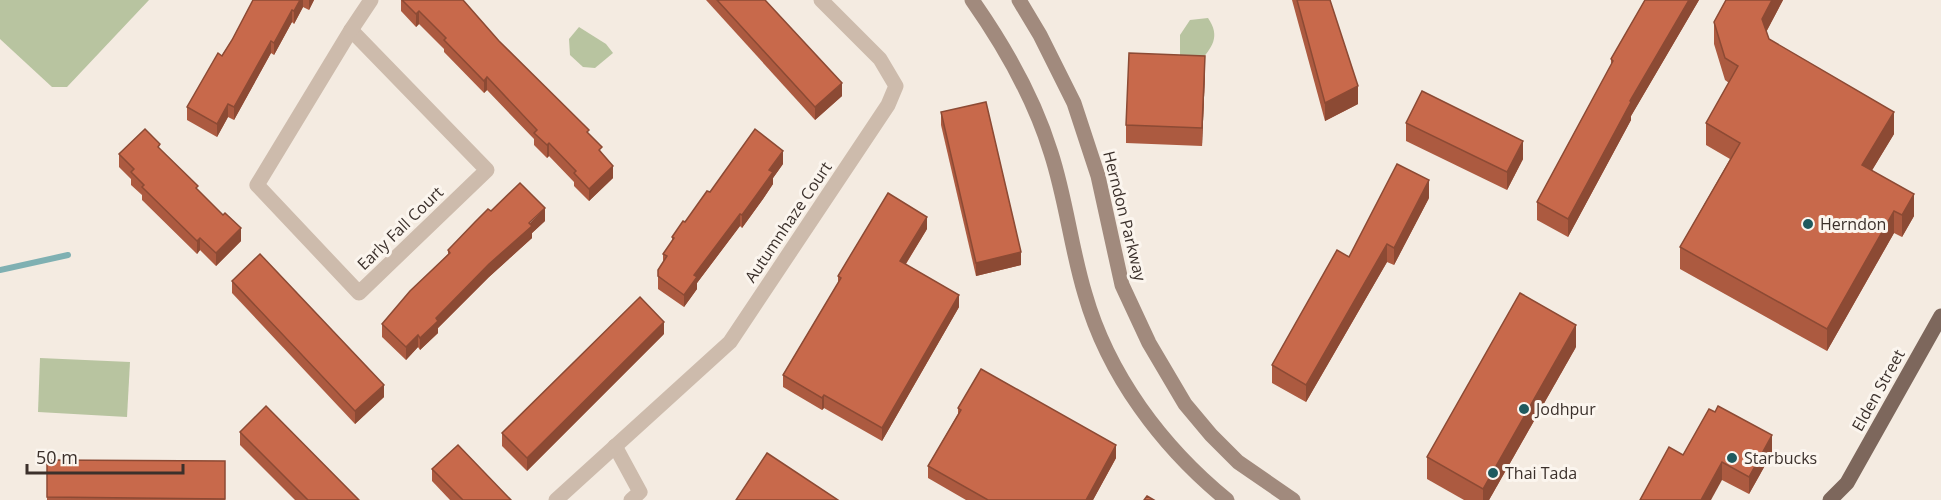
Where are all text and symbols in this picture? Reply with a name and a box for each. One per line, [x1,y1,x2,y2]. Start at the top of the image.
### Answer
street label: Herndon Parkway [1098,149,1152,284]
street label: Autumnhaze Court [739,157,837,287]
street label: Early Fall Court [352,181,448,275]
place label: Herndon [1820,213,1886,235]
marker: Herndon [1801,217,1815,231]
street label: Elden Street [1846,345,1910,435]
place label: Jodhpur [1534,398,1596,420]
marker: Jodhpur [1517,402,1531,416]
scale bar [27,437,183,475]
text: 50 m [36,445,78,469]
place label: Starbucks [1744,447,1817,469]
marker: Starbucks [1725,451,1739,465]
place label: Thai Tada [1505,462,1577,484]
marker: Thai Tada [1486,466,1500,480]

